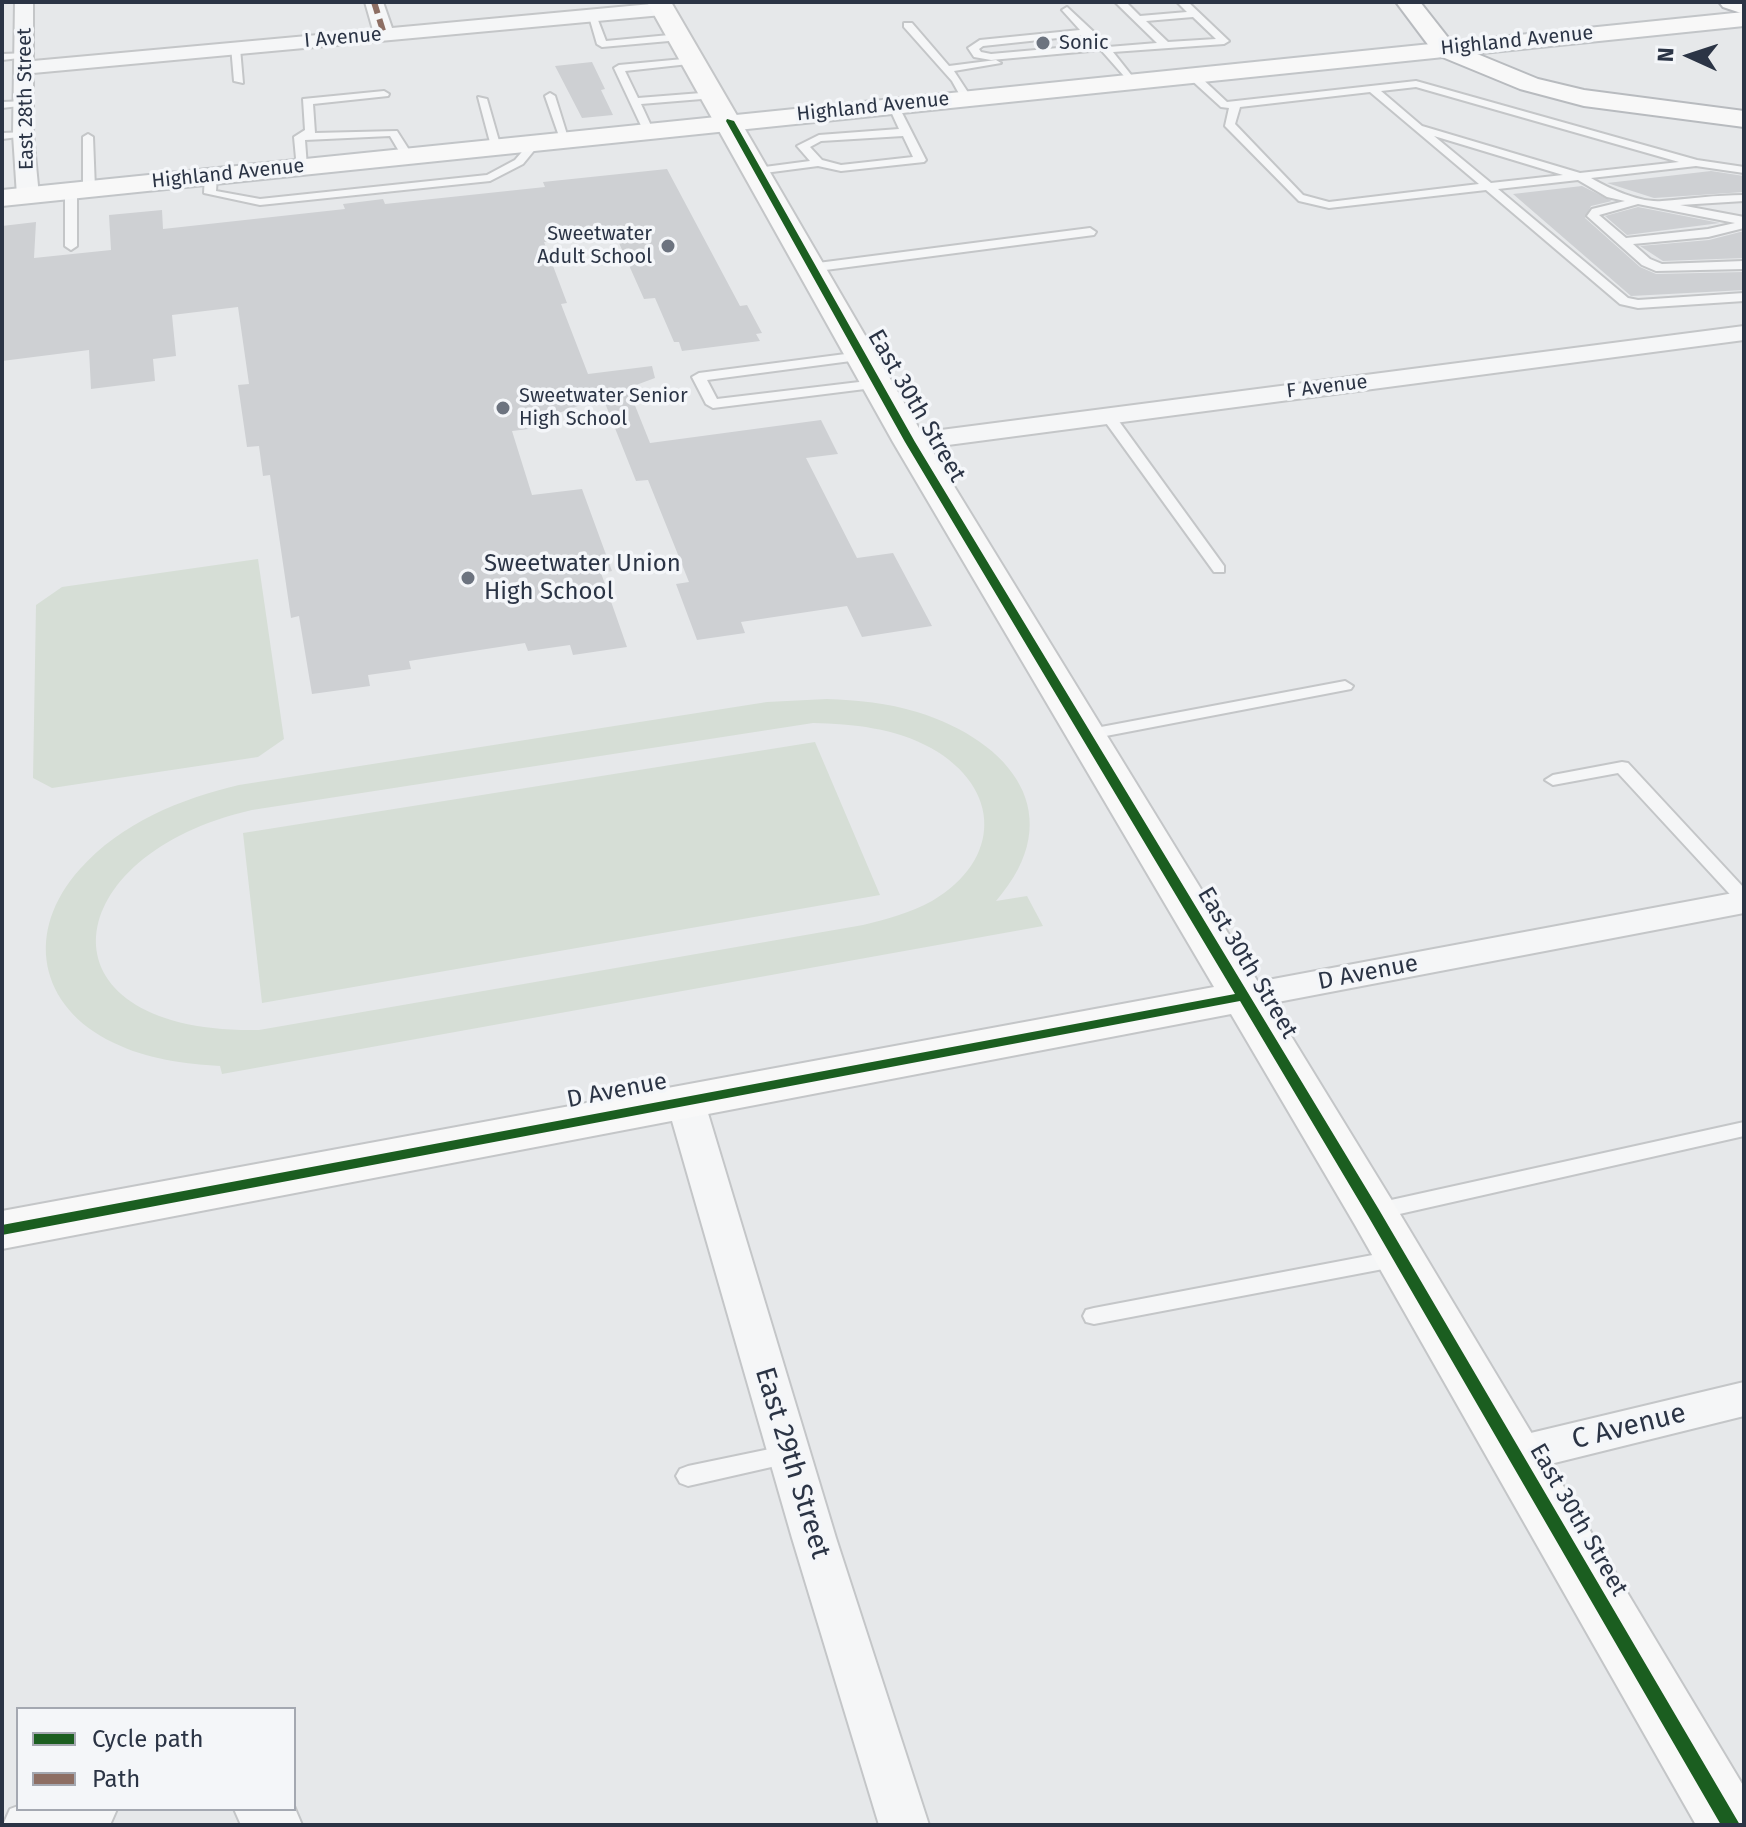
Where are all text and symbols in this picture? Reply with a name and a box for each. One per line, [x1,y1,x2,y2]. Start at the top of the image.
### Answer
north arrow [1650,16,1730,96]
street label: Highland Avenue [1439,21,1595,61]
street label: I Avenue [303,23,383,53]
street label: East 28th Street [13,28,39,170]
place label: Sonic [1059,31,1108,55]
marker: Sonic [1034,34,1052,52]
text: N [1652,47,1679,63]
street label: Highland Avenue [795,87,951,127]
street label: Highland Avenue [150,154,306,194]
place label: Sweetwater Adult School [537,222,652,269]
marker: Sweetwater Adult School [659,237,677,255]
street label: East 30th Street [861,325,971,487]
street label: F Avenue [1285,370,1369,404]
place label: Sweetwater Senior High School [519,384,688,431]
marker: Sweetwater Senior High School [494,399,512,417]
place label: Sweetwater Union High School [484,550,681,606]
marker: Sweetwater Union High School [459,569,477,587]
street label: East 30th Street [1191,882,1303,1044]
street label: D Avenue [1315,949,1421,997]
street label: D Avenue [564,1067,670,1115]
street label: East 29th Street [747,1363,837,1563]
street label: C Avenue [1569,1397,1689,1457]
street label: East 30th Street [1523,1439,1633,1601]
legend [16,1707,296,1811]
text: Cycle path [92,1725,204,1753]
text: Path [92,1765,140,1793]

